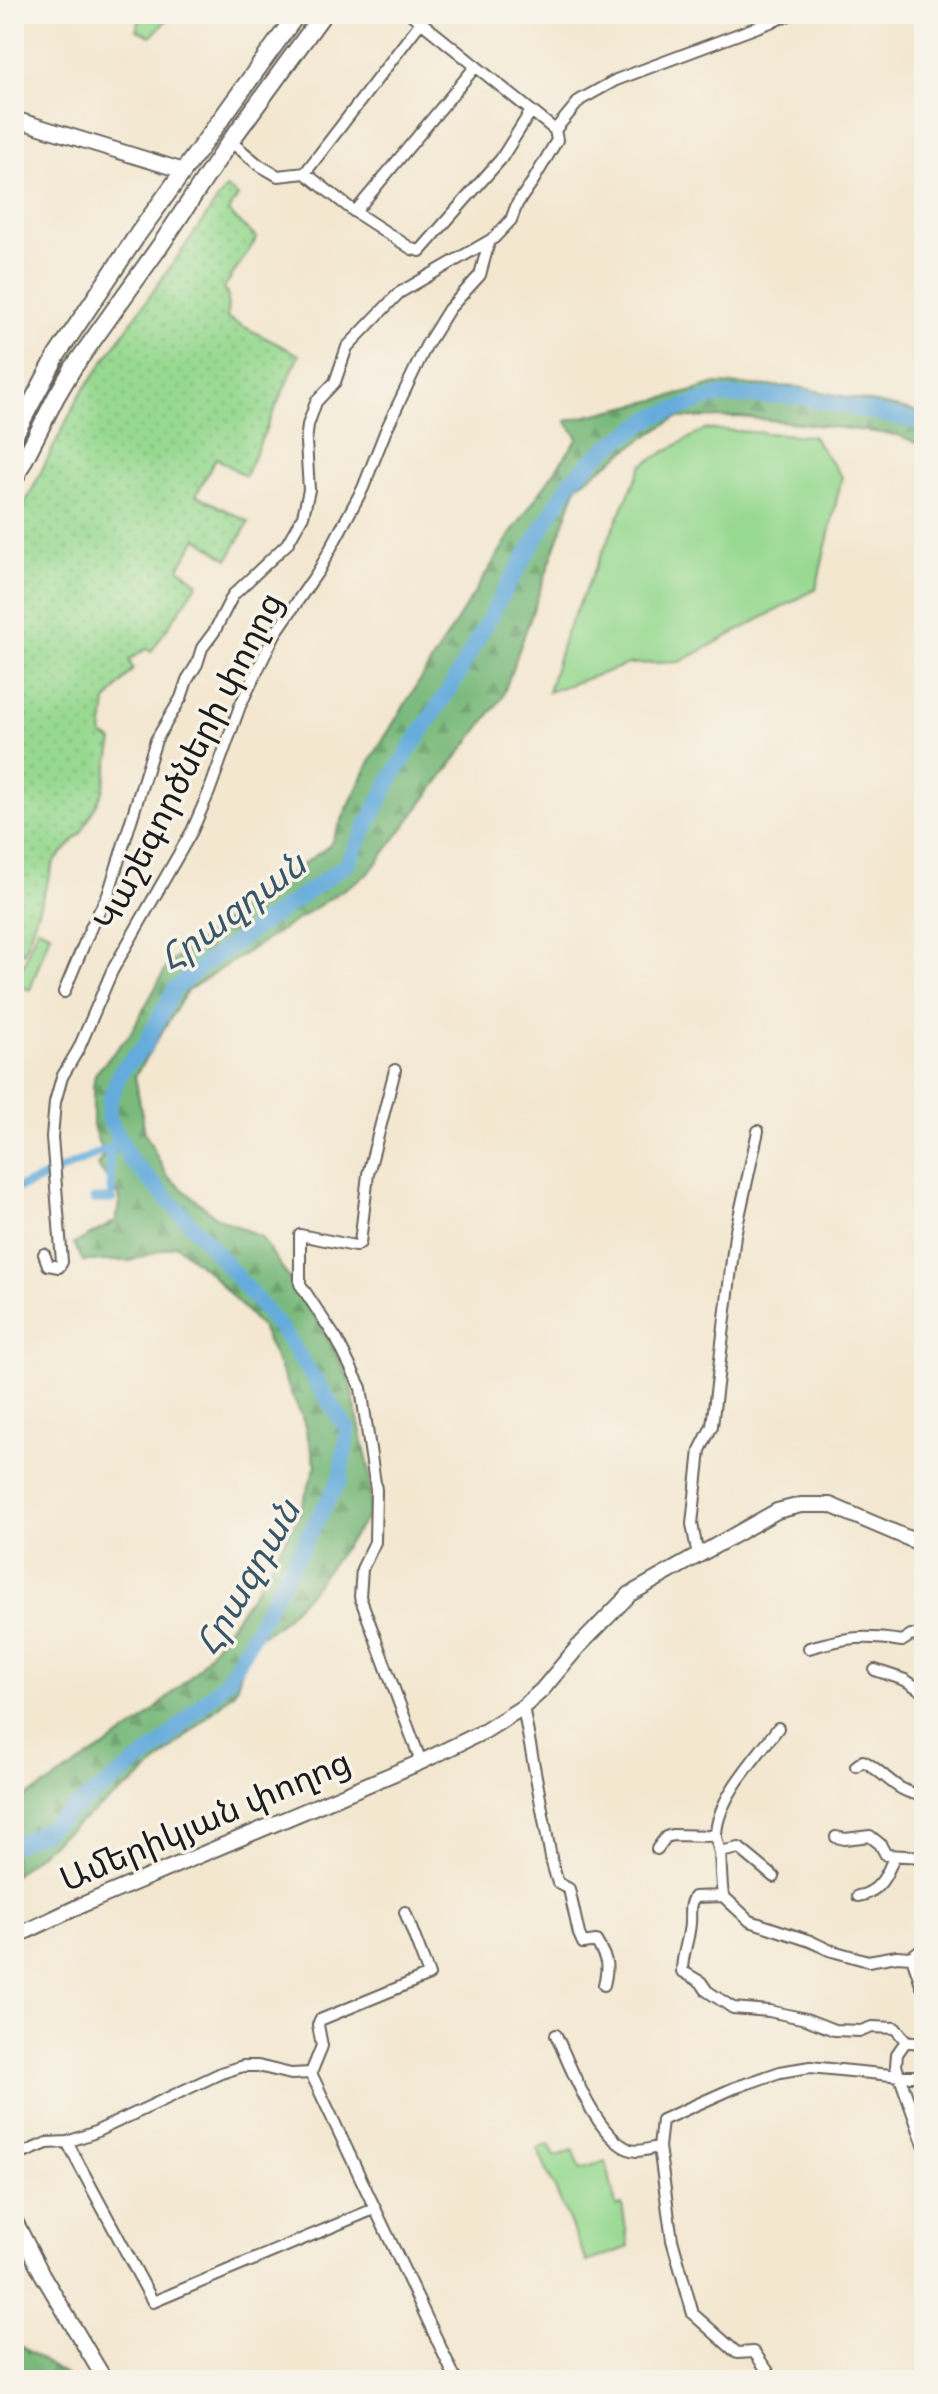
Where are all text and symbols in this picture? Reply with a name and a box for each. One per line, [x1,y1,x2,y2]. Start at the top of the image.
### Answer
street label: Կաշեգործների փողոց [84,585,292,937]
water label: Հրազդան [150,841,316,982]
water label: Հրազդան [185,1490,312,1664]
street label: Ամերիկյան փողոց [53,1740,357,1901]

